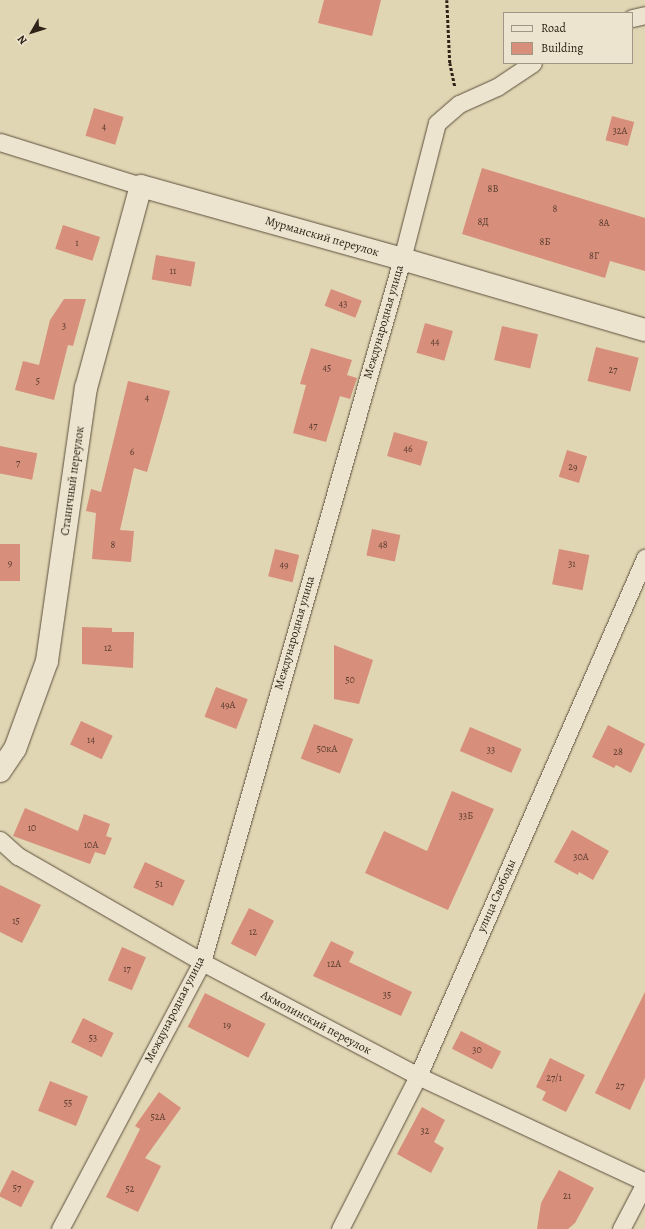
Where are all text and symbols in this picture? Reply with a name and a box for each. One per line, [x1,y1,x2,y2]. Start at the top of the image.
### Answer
north arrow [12,12,52,52]
legend [503,12,633,64]
text: Road [541,20,566,36]
text: N [14,32,31,48]
text: Building [541,40,583,56]
house number: 4 [102,121,106,133]
house number: 32А [613,125,627,137]
house number: 8В [488,183,498,195]
house number: 8 [553,203,557,215]
street label: Мурманский переулок [263,214,381,260]
house number: 8Д [477,216,489,228]
house number: 8А [599,217,609,229]
house number: 8Б [540,236,550,248]
house number: 1 [75,237,79,249]
house number: 8Г [589,250,599,262]
street label: Международная улица [361,263,407,381]
house number: 11 [170,265,176,277]
house number: 43 [339,298,347,310]
house number: 3 [62,320,66,332]
house number: 44 [430,336,440,348]
house number: 45 [323,362,331,374]
house number: 27 [609,364,617,376]
house number: 5 [36,375,40,387]
house number: 4 [145,392,149,404]
house number: 47 [309,420,317,432]
street label: Станичный переулок [58,425,88,537]
house number: 46 [403,443,413,455]
house number: 6 [130,446,134,458]
house number: 7 [16,457,20,469]
house number: 29 [568,461,578,473]
house number: 8 [111,539,115,551]
house number: 48 [378,539,388,551]
house number: 9 [8,557,12,569]
house number: 31 [568,558,576,570]
house number: 49 [279,559,289,571]
street label: Международная улица [272,574,318,692]
house number: 12 [104,642,112,654]
house number: 50 [345,674,355,686]
house number: 49А [221,699,235,711]
house number: 14 [87,734,95,746]
house number: 50кА [317,743,337,755]
house number: 33 [487,744,495,756]
house number: 28 [613,746,623,758]
house number: 33Б [459,810,473,822]
house number: 10 [28,822,36,834]
house number: 10А [84,839,98,851]
house number: 30А [573,851,589,863]
street label: улица Свободы [474,857,520,935]
house number: 51 [155,878,163,890]
house number: 15 [12,915,20,927]
house number: 12 [249,926,257,938]
street label: Международная улица [142,954,208,1066]
house number: 12А [327,958,341,970]
house number: 17 [123,963,131,975]
street label: Акмолинский переулок [258,988,374,1058]
house number: 35 [383,989,391,1001]
house number: 19 [223,1019,231,1031]
house number: 53 [89,1032,97,1044]
house number: 30 [472,1044,482,1056]
house number: 27/1 [546,1072,562,1084]
house number: 27 [616,1080,624,1092]
house number: 55 [64,1097,72,1109]
house number: 52А [151,1111,165,1123]
house number: 32 [421,1125,429,1137]
house number: 57 [13,1182,21,1194]
house number: 52 [125,1183,135,1195]
house number: 21 [563,1190,571,1202]

